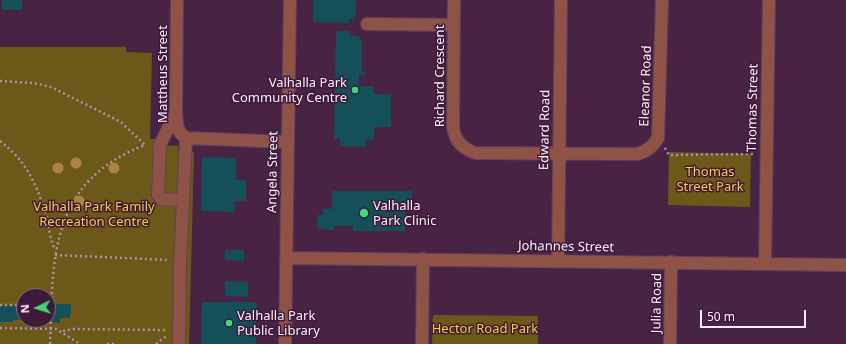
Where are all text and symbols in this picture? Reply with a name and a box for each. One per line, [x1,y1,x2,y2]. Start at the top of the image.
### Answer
street label: Mattheus Street [155,25,171,123]
street label: Richard Crescent [432,25,448,127]
street label: Eleanor Road [637,45,655,127]
street label: Thomas Street [744,64,762,152]
place label: Valhalla Park Community Centre [232,75,347,106]
marker: Valhalla Park Community Centre [350,85,360,95]
street label: Edward Road [536,90,554,170]
street label: Angela Street [264,131,282,213]
park label: Thomas Street Park [676,164,744,195]
place label: Valhalla Park Clinic [373,198,436,229]
park label: Valhalla Park Family Recreation Centre [33,199,155,230]
marker: Valhalla Park Clinic [358,207,370,219]
street label: Johannes Street [518,238,614,256]
street label: Julia Road [649,273,665,333]
north arrow [16,288,56,328]
scale bar [702,302,808,328]
text: N [17,304,32,314]
place label: Valhalla Park Public Library [237,308,320,339]
text: 50 m [707,308,735,325]
marker: Valhalla Park Public Library [224,318,234,328]
park label: Hector Road Park [432,321,538,337]

